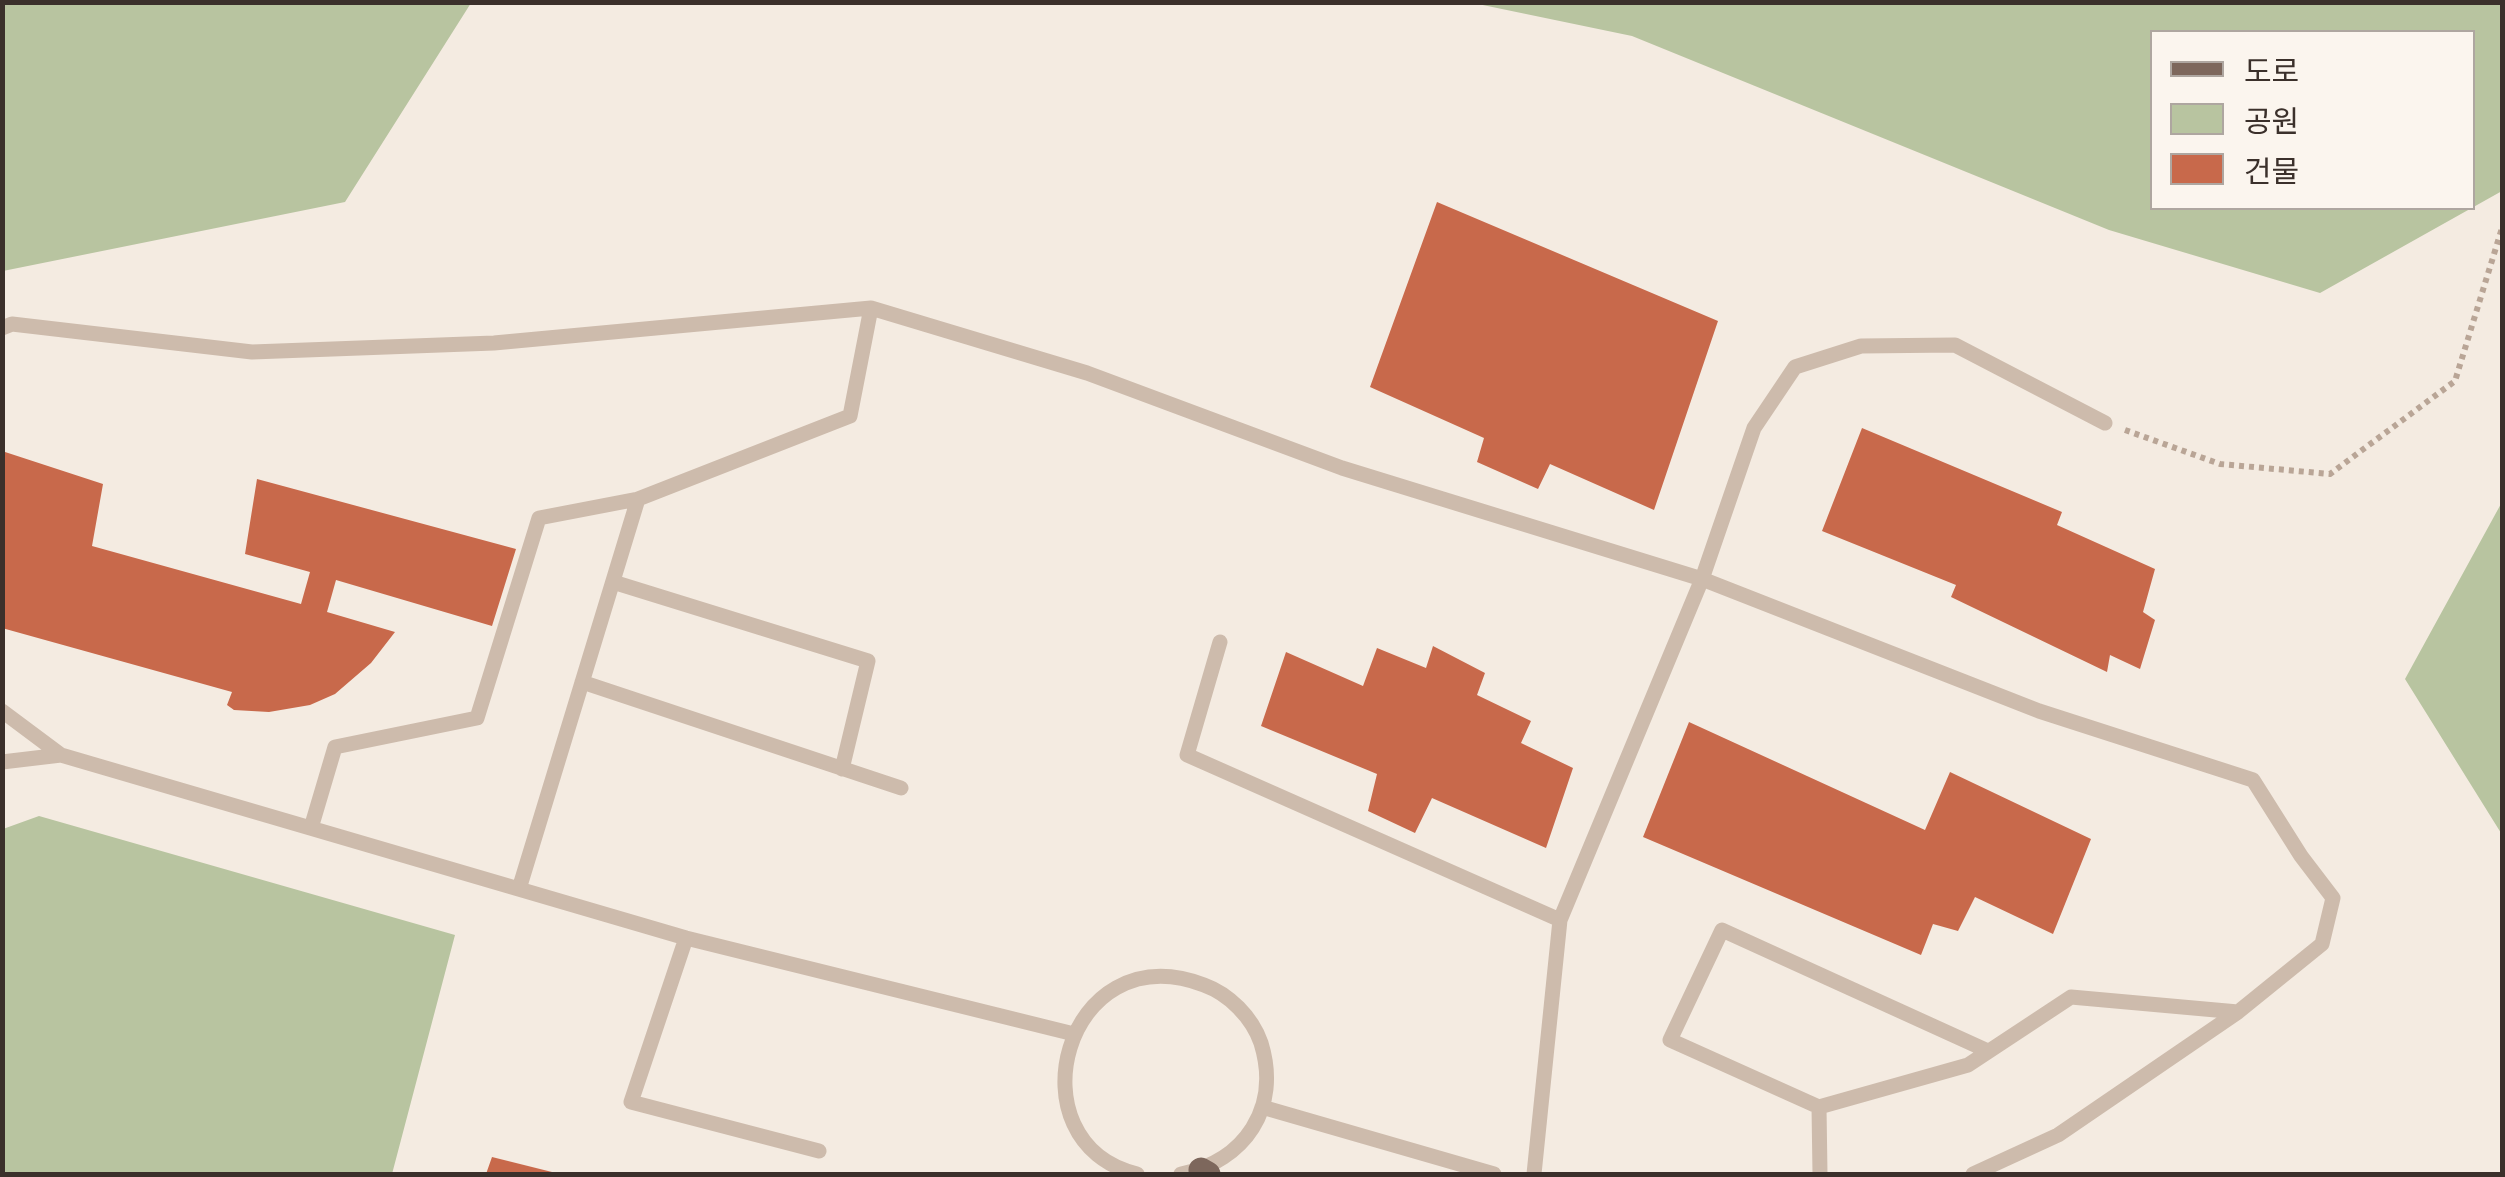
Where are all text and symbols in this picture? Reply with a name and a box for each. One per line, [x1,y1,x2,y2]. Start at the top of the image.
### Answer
legend [2150,30,2475,210]
text: 도로 [2244,54,2299,91]
text: 공원 [2244,104,2299,141]
text: 건물 [2244,154,2299,191]

